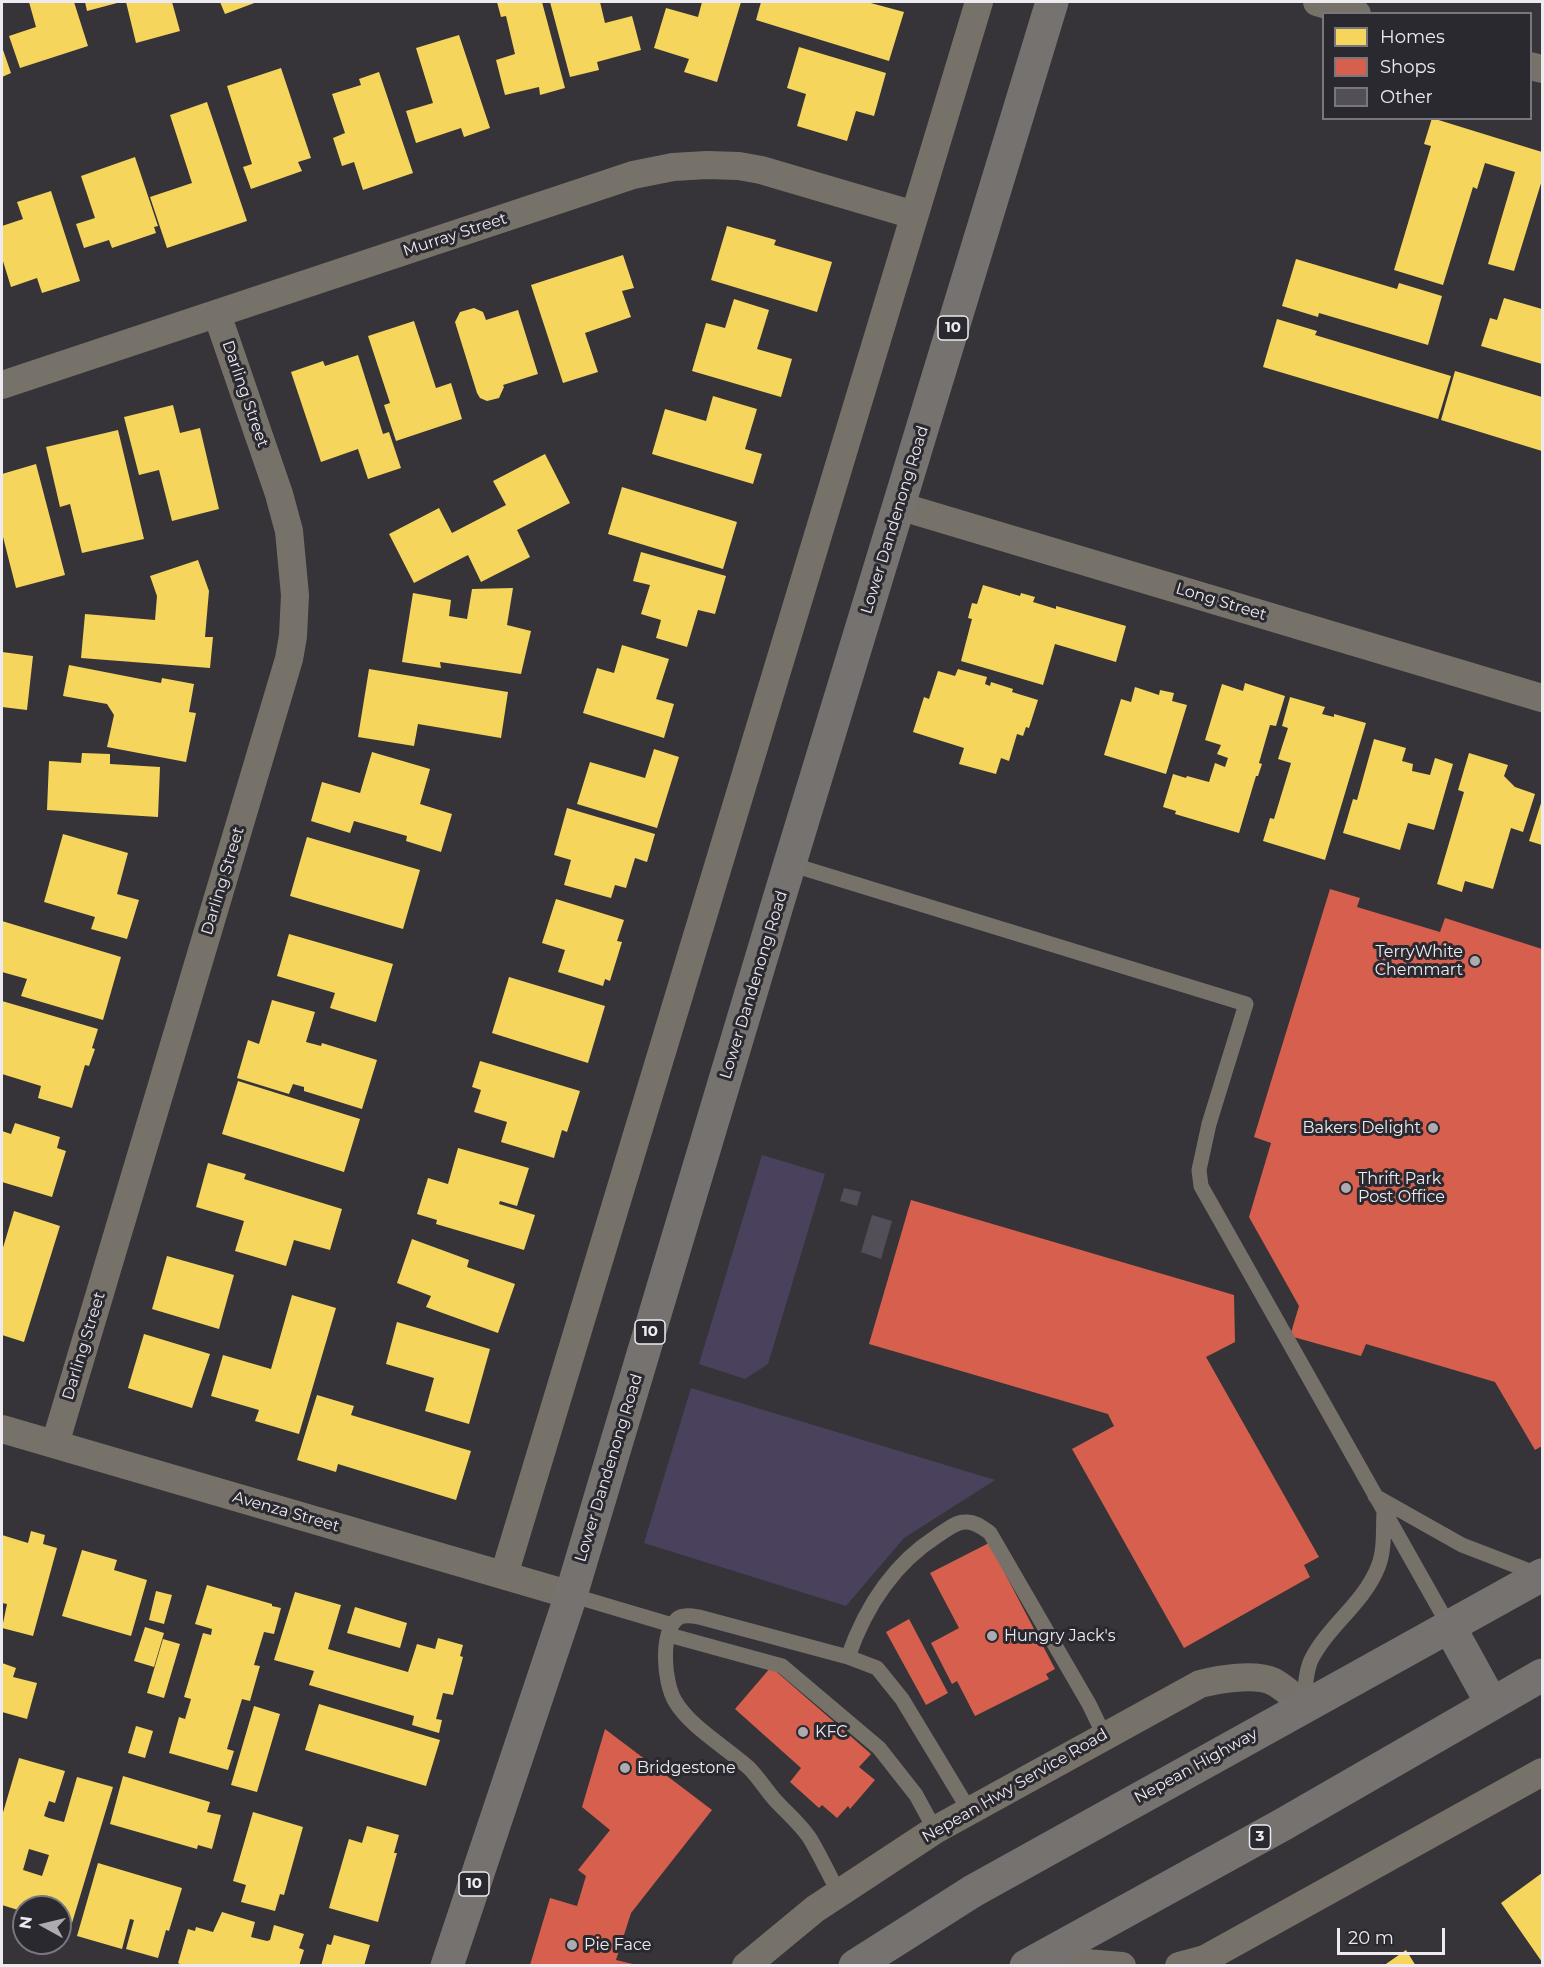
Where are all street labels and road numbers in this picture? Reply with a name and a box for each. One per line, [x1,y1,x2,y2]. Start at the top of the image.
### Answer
street label: Murray Street [400,209,510,261]
road number: 10 [938,316,968,340]
street label: Darling Street [218,338,272,450]
street label: Lower Dandenong Road [857,424,933,616]
street label: Long Street [1173,579,1269,625]
street label: Darling Street [197,825,249,937]
street label: Lower Dandenong Road [716,889,792,1081]
street label: Darling Street [58,1290,110,1402]
road number: 10 [635,1320,665,1344]
street label: Lower Dandenong Road [571,1372,647,1564]
street label: Avenza Street [230,1488,342,1536]
street label: Nepean Highway [1131,1724,1261,1808]
street label: Nepean Hwy Service Road [919,1725,1111,1847]
road number: 3 [1250,1825,1270,1849]
road number: 10 [459,1872,489,1896]

